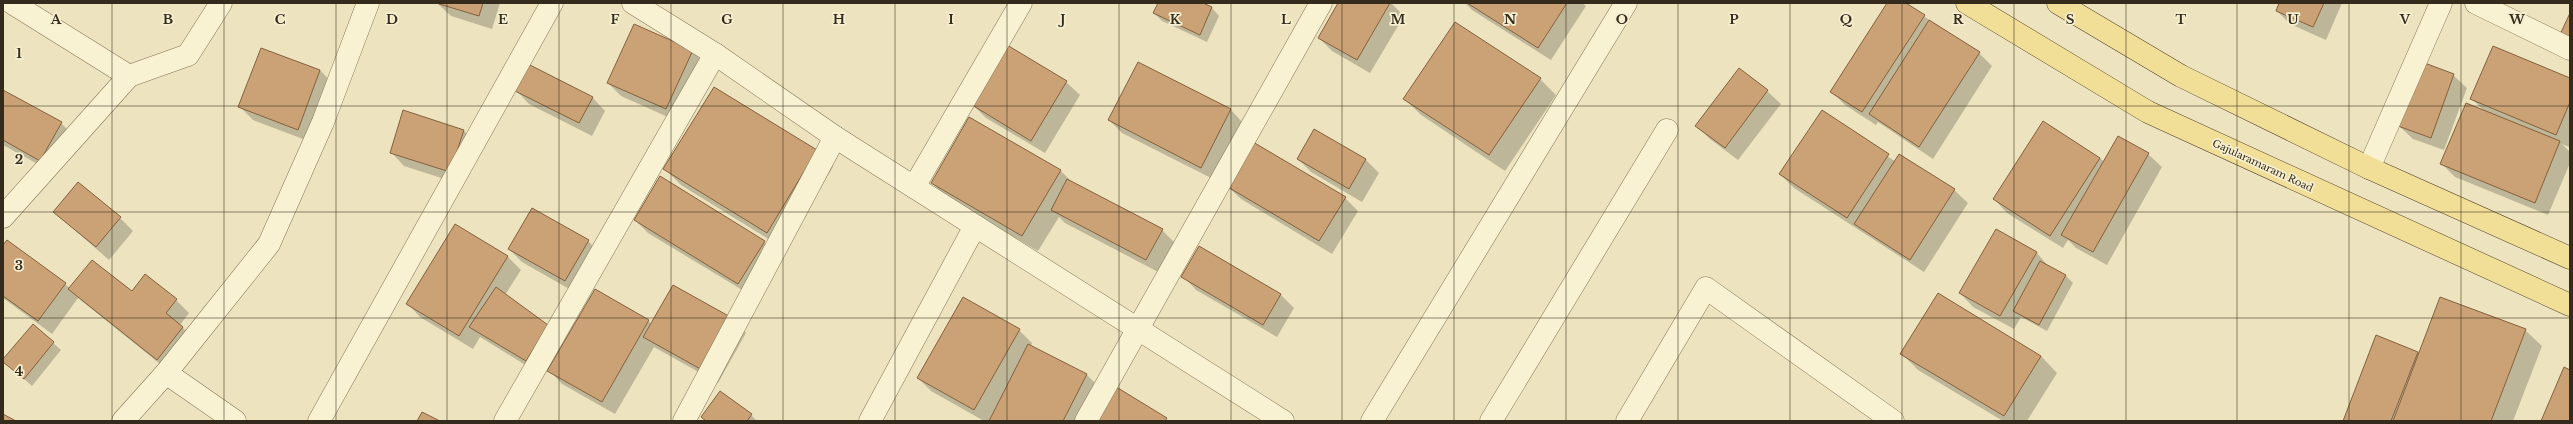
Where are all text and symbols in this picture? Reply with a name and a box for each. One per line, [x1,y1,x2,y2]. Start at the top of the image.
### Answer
text: A [50,11,62,28]
text: B [163,11,173,28]
text: C [275,11,286,28]
text: D [386,11,398,28]
text: E [498,11,508,28]
text: F [611,11,620,28]
text: G [721,11,733,28]
text: H [833,11,845,28]
text: I [948,11,954,28]
text: J [1057,11,1066,28]
text: K [1170,11,1181,28]
text: L [1281,11,1291,28]
text: M [1391,11,1406,28]
text: N [1504,11,1516,28]
text: O [1616,11,1628,28]
text: P [1729,11,1739,28]
text: Q [1840,11,1853,28]
text: R [1953,11,1965,28]
text: S [2066,11,2075,28]
text: T [2176,11,2187,28]
text: U [2287,11,2299,28]
text: V [2399,11,2411,28]
text: W [2508,11,2526,28]
text: 1 [16,45,22,62]
street label: Gajularamaram Road [2210,136,2316,195]
text: 2 [15,151,23,168]
text: 3 [15,257,23,274]
text: 4 [15,363,24,380]

